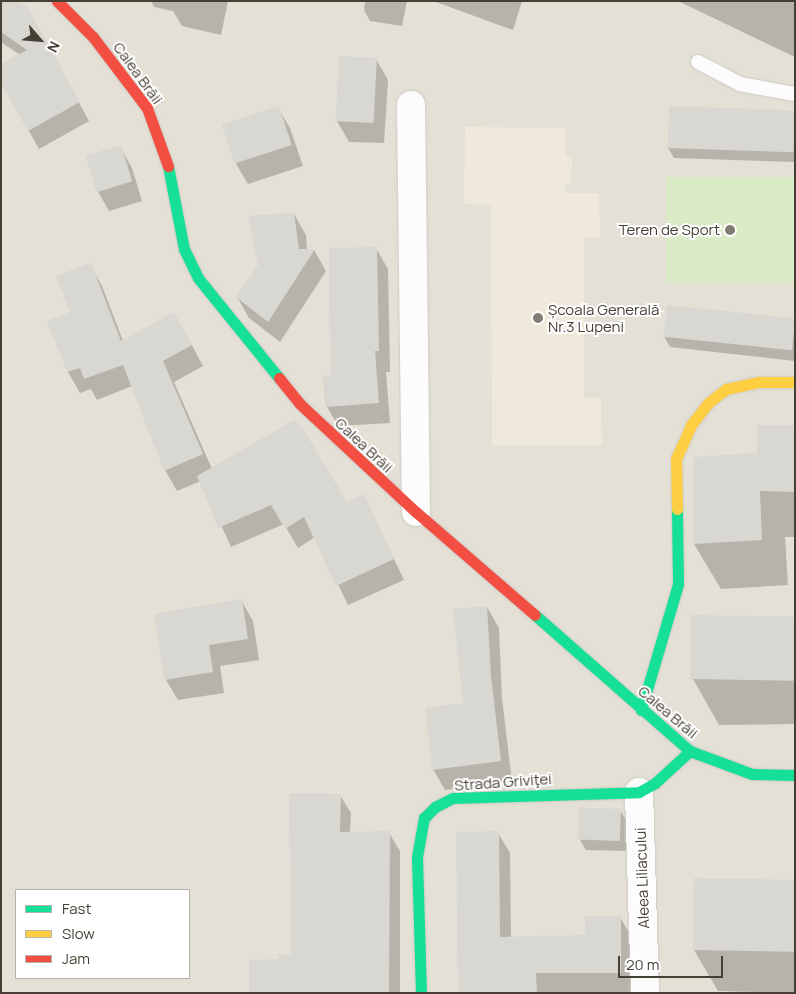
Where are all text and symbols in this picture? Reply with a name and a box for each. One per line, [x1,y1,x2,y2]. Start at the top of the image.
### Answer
north arrow [15,15,65,65]
text: N [43,38,65,56]
street label: Calea Brăii [110,39,166,107]
place label: Teren de Sport [619,221,720,239]
marker: Teren de Sport [724,224,736,236]
place label: Școala Generală Nr.3 Lupeni [548,300,659,335]
marker: Școala Generală Nr.3 Lupeni [532,312,544,324]
street label: Calea Brăii [331,414,397,476]
street label: Calea Brăii [635,682,701,742]
street label: Strada Griviţei [454,770,552,794]
street label: Aleea Liliacului [631,827,653,929]
legend [15,889,190,979]
text: Fast [62,898,91,919]
text: Slow [62,923,95,944]
scale bar [621,946,726,978]
text: Jam [62,948,90,969]
text: 20 m [626,954,659,975]

